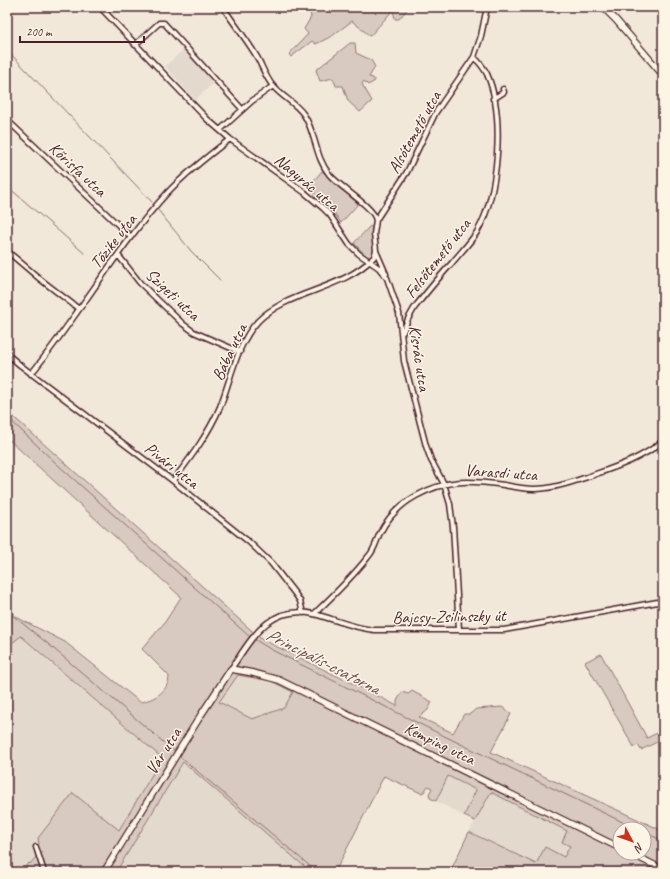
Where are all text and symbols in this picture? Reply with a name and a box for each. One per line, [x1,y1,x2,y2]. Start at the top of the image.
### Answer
scale bar [20,18,144,44]
text: 200 m [26,24,53,40]
street label: Alsótemető utca [383,86,446,177]
street label: Kőrisfa utca [45,138,112,202]
street label: Nagyrác utca [270,149,344,216]
street label: Tőzike utca [86,209,142,273]
street label: Felsőtemető utca [400,213,476,302]
street label: Szigeti utca [141,264,205,326]
street label: Bába utca [207,319,253,384]
street label: Kisrác utca [404,324,435,394]
street label: Pivári utca [140,438,205,494]
street label: Varasdi utca [464,460,539,486]
street label: Bajcsy-Zsilinszky út [392,605,508,628]
water label: Principális-csatorna [263,623,386,700]
street label: Kemping utca [401,717,480,770]
street label: Vár utca [141,723,186,778]
north arrow [612,821,652,861]
text: N [631,840,647,856]

